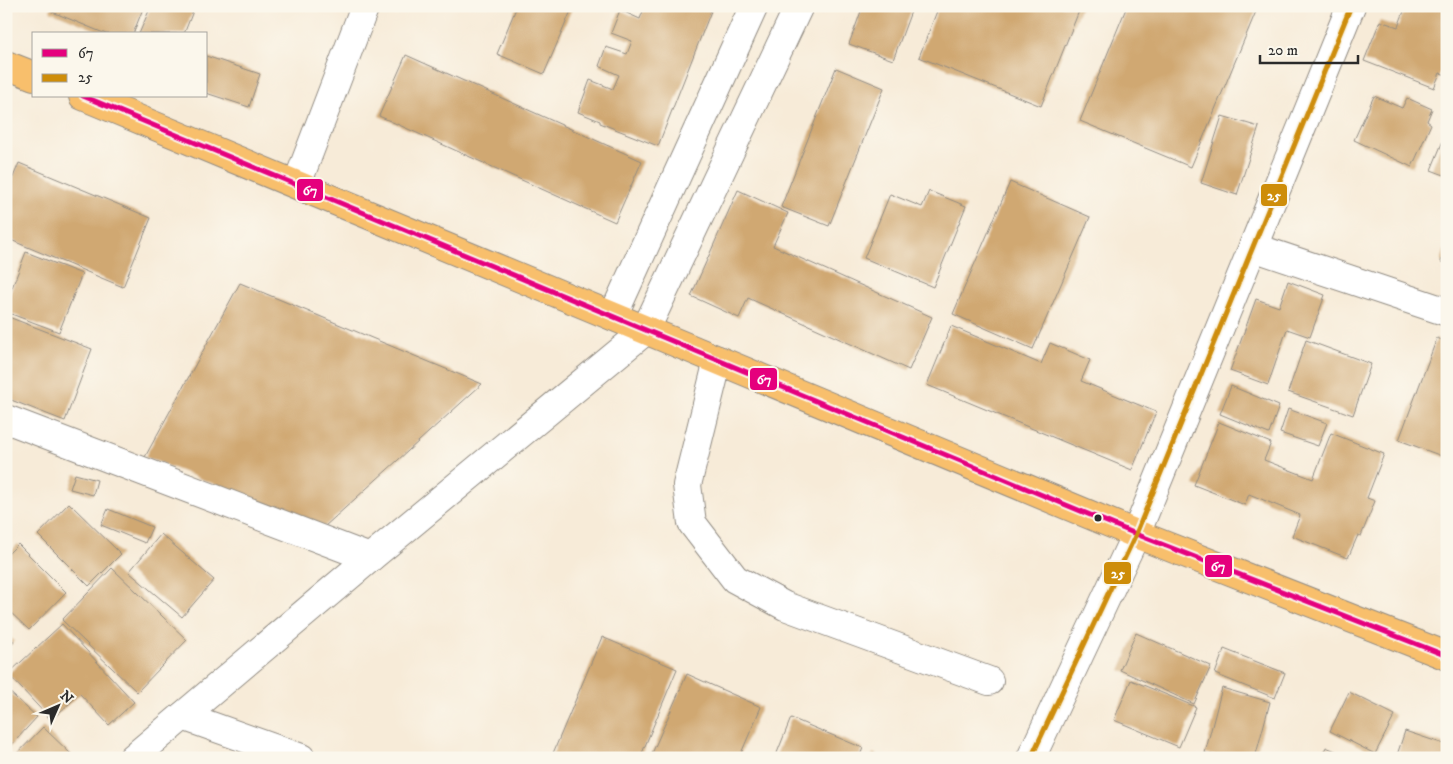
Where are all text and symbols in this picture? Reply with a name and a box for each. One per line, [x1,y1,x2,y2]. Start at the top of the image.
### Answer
legend [32,32,208,98]
scale bar [1260,32,1358,64]
text: 20 m [1268,41,1298,60]
text: 67 [78,44,94,63]
text: 25 [78,68,93,87]
line badge: 67 [296,178,324,202]
text: 67 [303,182,317,200]
line badge: 25 [1260,183,1288,207]
text: 25 [1267,187,1281,205]
line badge: 67 [749,367,778,391]
text: 67 [757,371,771,389]
unlabelled marker [1093,513,1103,523]
line badge: 67 [1204,554,1233,578]
text: 67 [1211,558,1225,576]
line badge: 25 [1103,561,1132,585]
text: 25 [1111,565,1125,583]
north arrow [32,682,82,732]
text: N [56,687,77,708]

